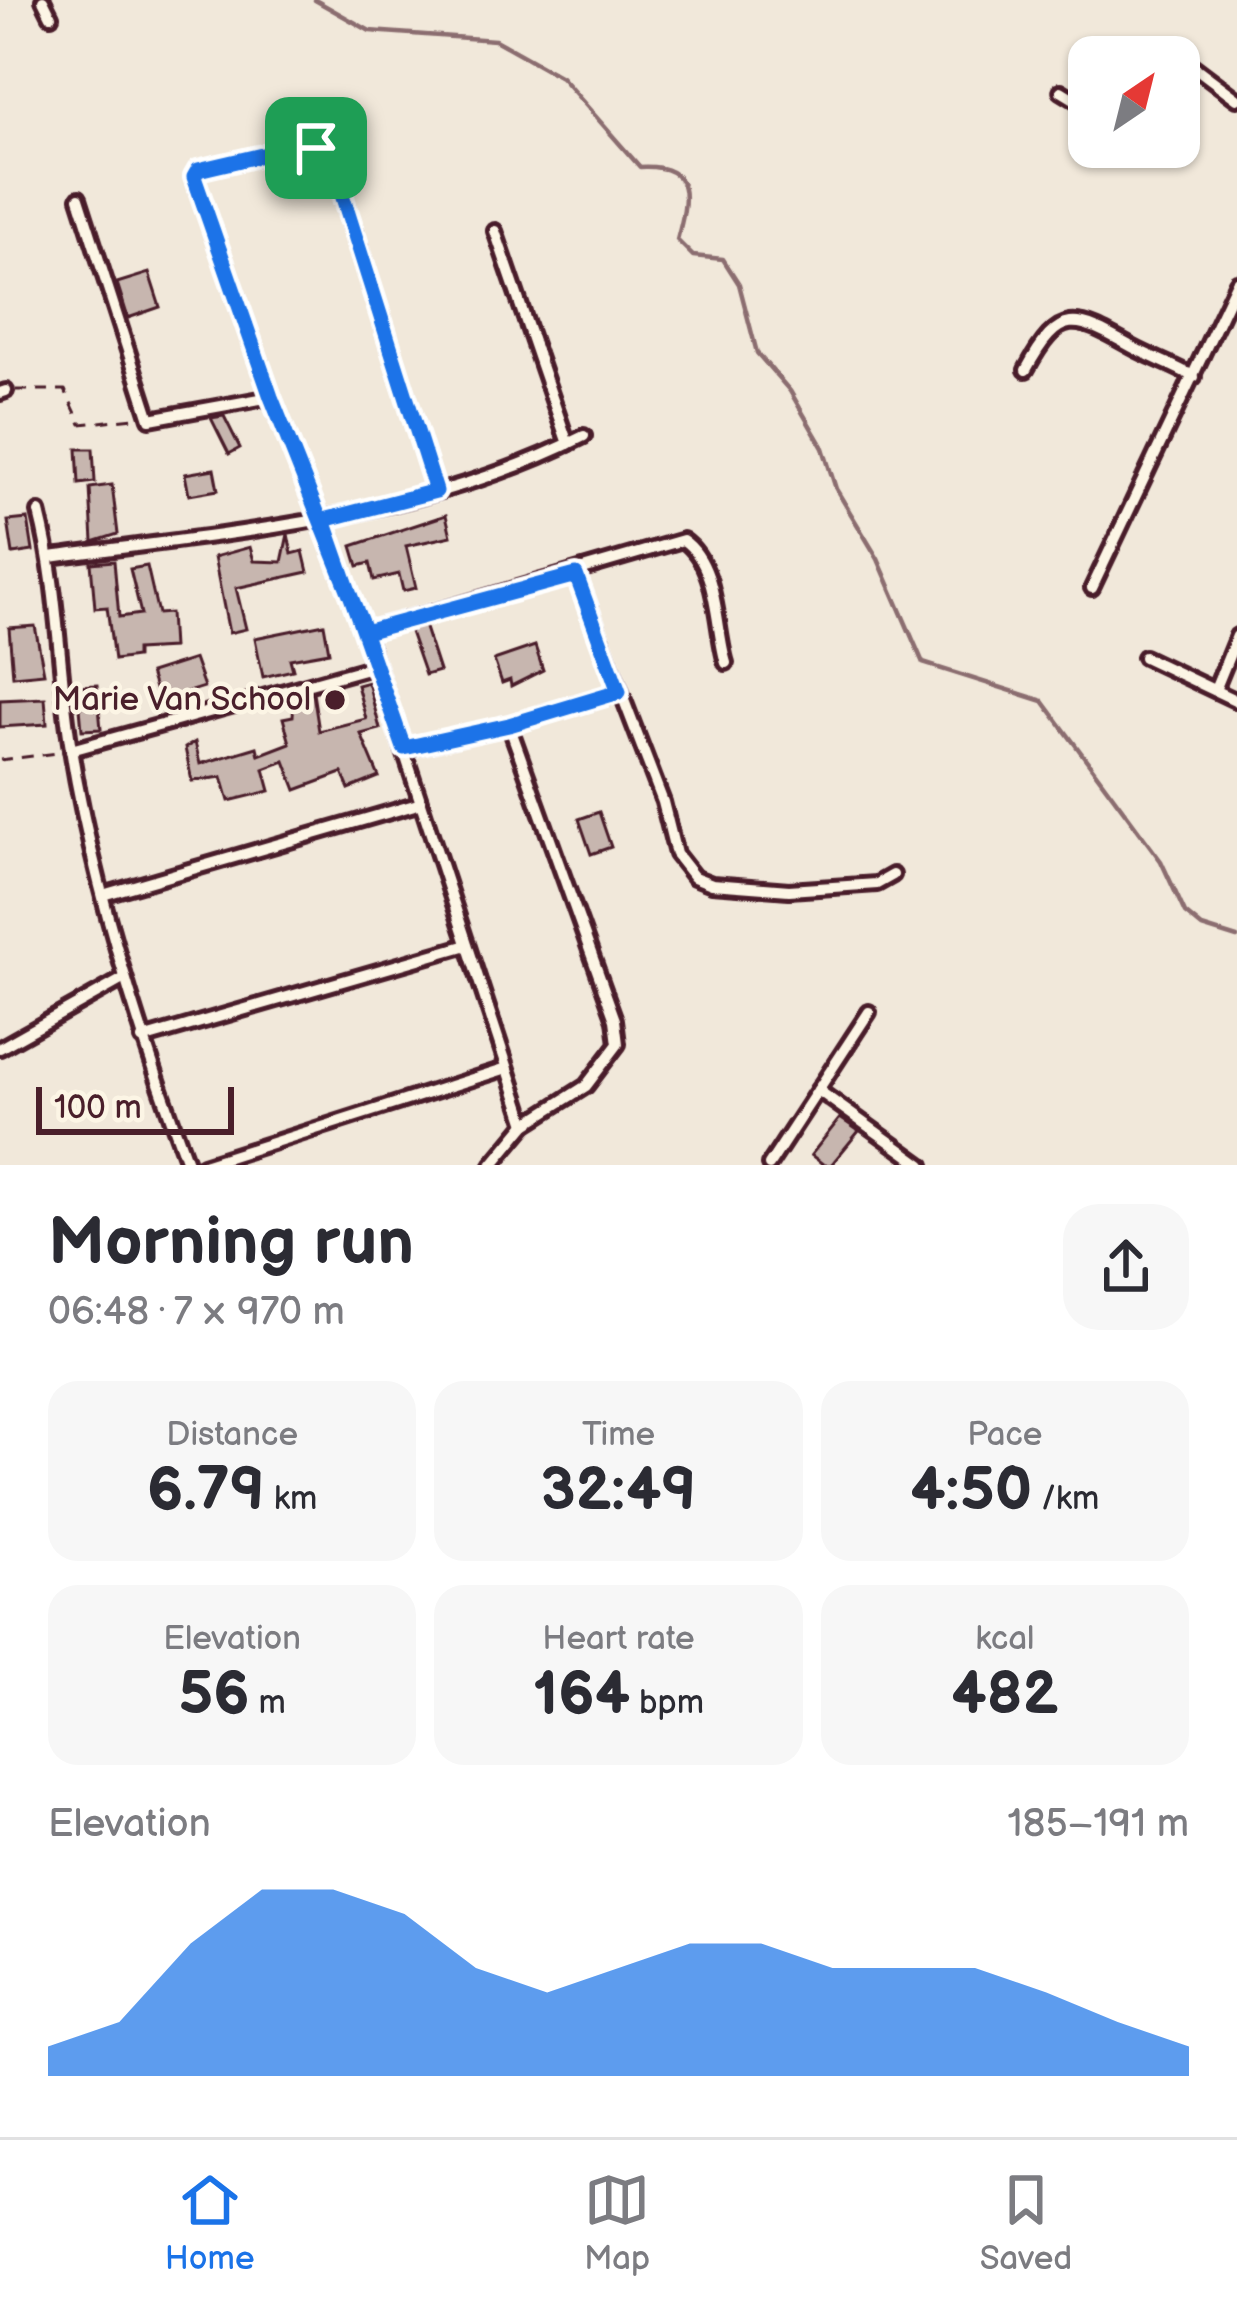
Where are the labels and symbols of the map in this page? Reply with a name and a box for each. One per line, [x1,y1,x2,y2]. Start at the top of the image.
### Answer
north arrow [1068,36,1200,168]
pin [265,97,367,199]
place label: Marie Van School [53,680,311,720]
marker: Marie Van School [322,687,348,713]
scale bar [36,1081,234,1134]

